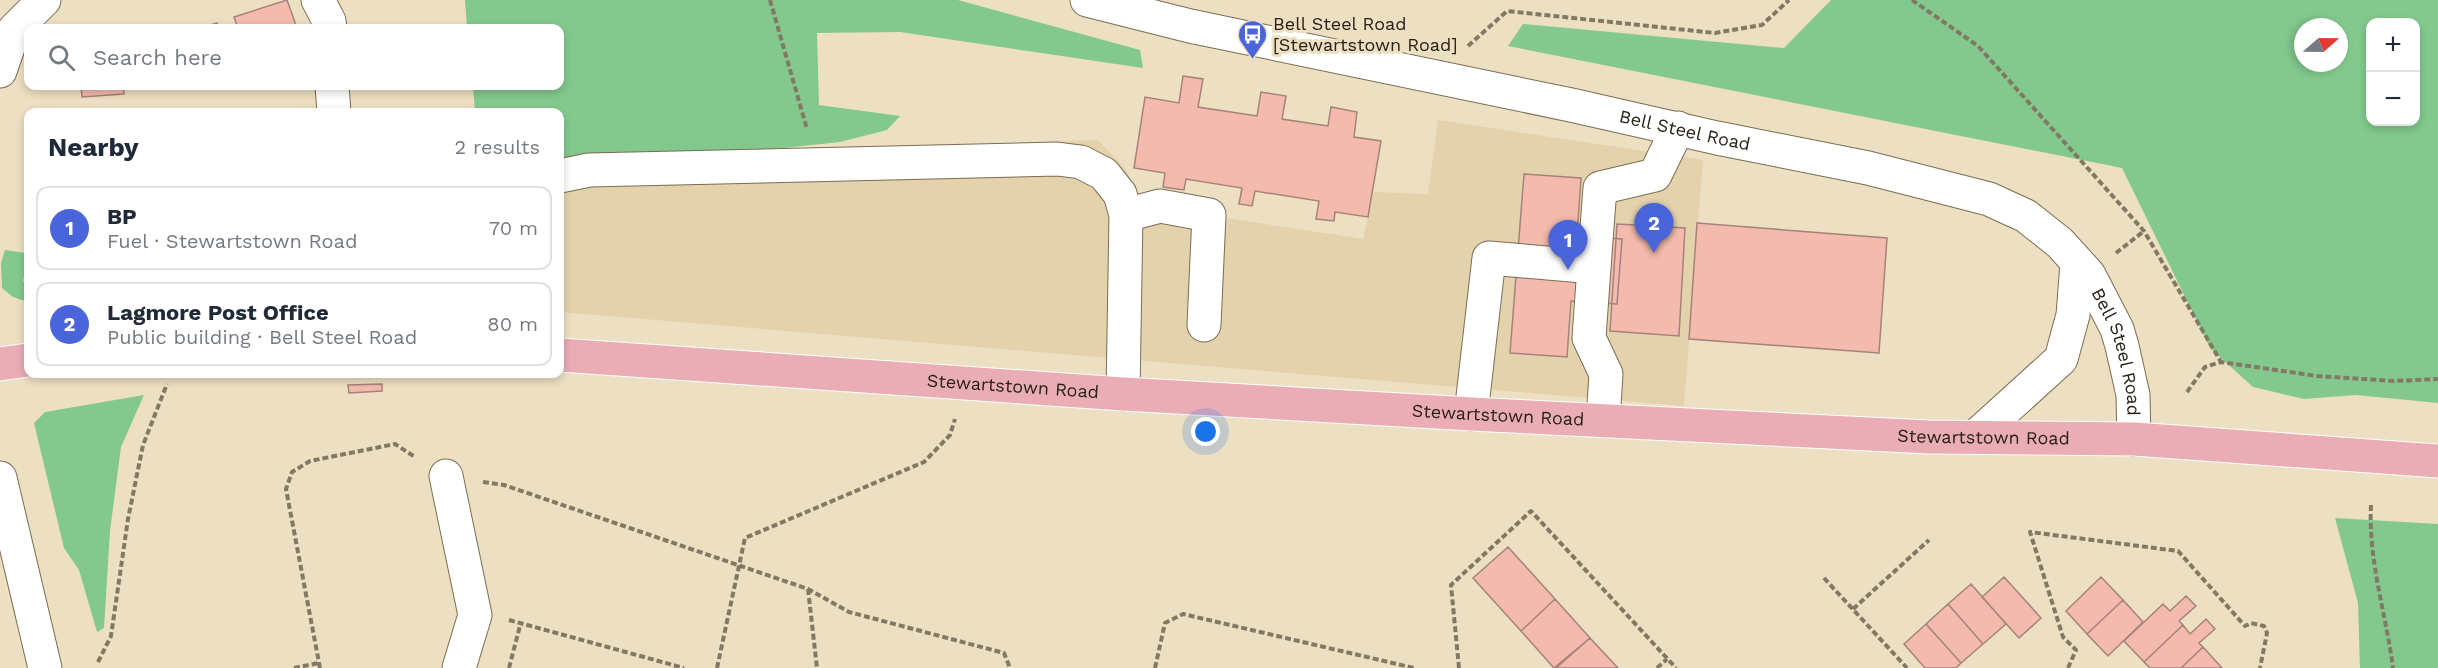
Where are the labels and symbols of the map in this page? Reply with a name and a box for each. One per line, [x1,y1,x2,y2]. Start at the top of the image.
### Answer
place label: Bell Steel Road [Stewartstown Road] [1273,13,1458,55]
bus stop icon: Bell Steel Road [Stewartstown Road] [1236,18,1268,60]
north arrow [2294,18,2348,72]
street label: Bell Steel Road [1617,105,1752,154]
pin: 2 [1634,204,1674,253]
pin: 1 [1548,220,1588,270]
street label: Bell Steel Road [2087,284,2144,416]
street label: Stewartstown Road [926,369,1100,402]
street label: Stewartstown Road [1411,400,1585,430]
your location [1191,417,1220,446]
street label: Stewartstown Road [1897,424,2070,448]

